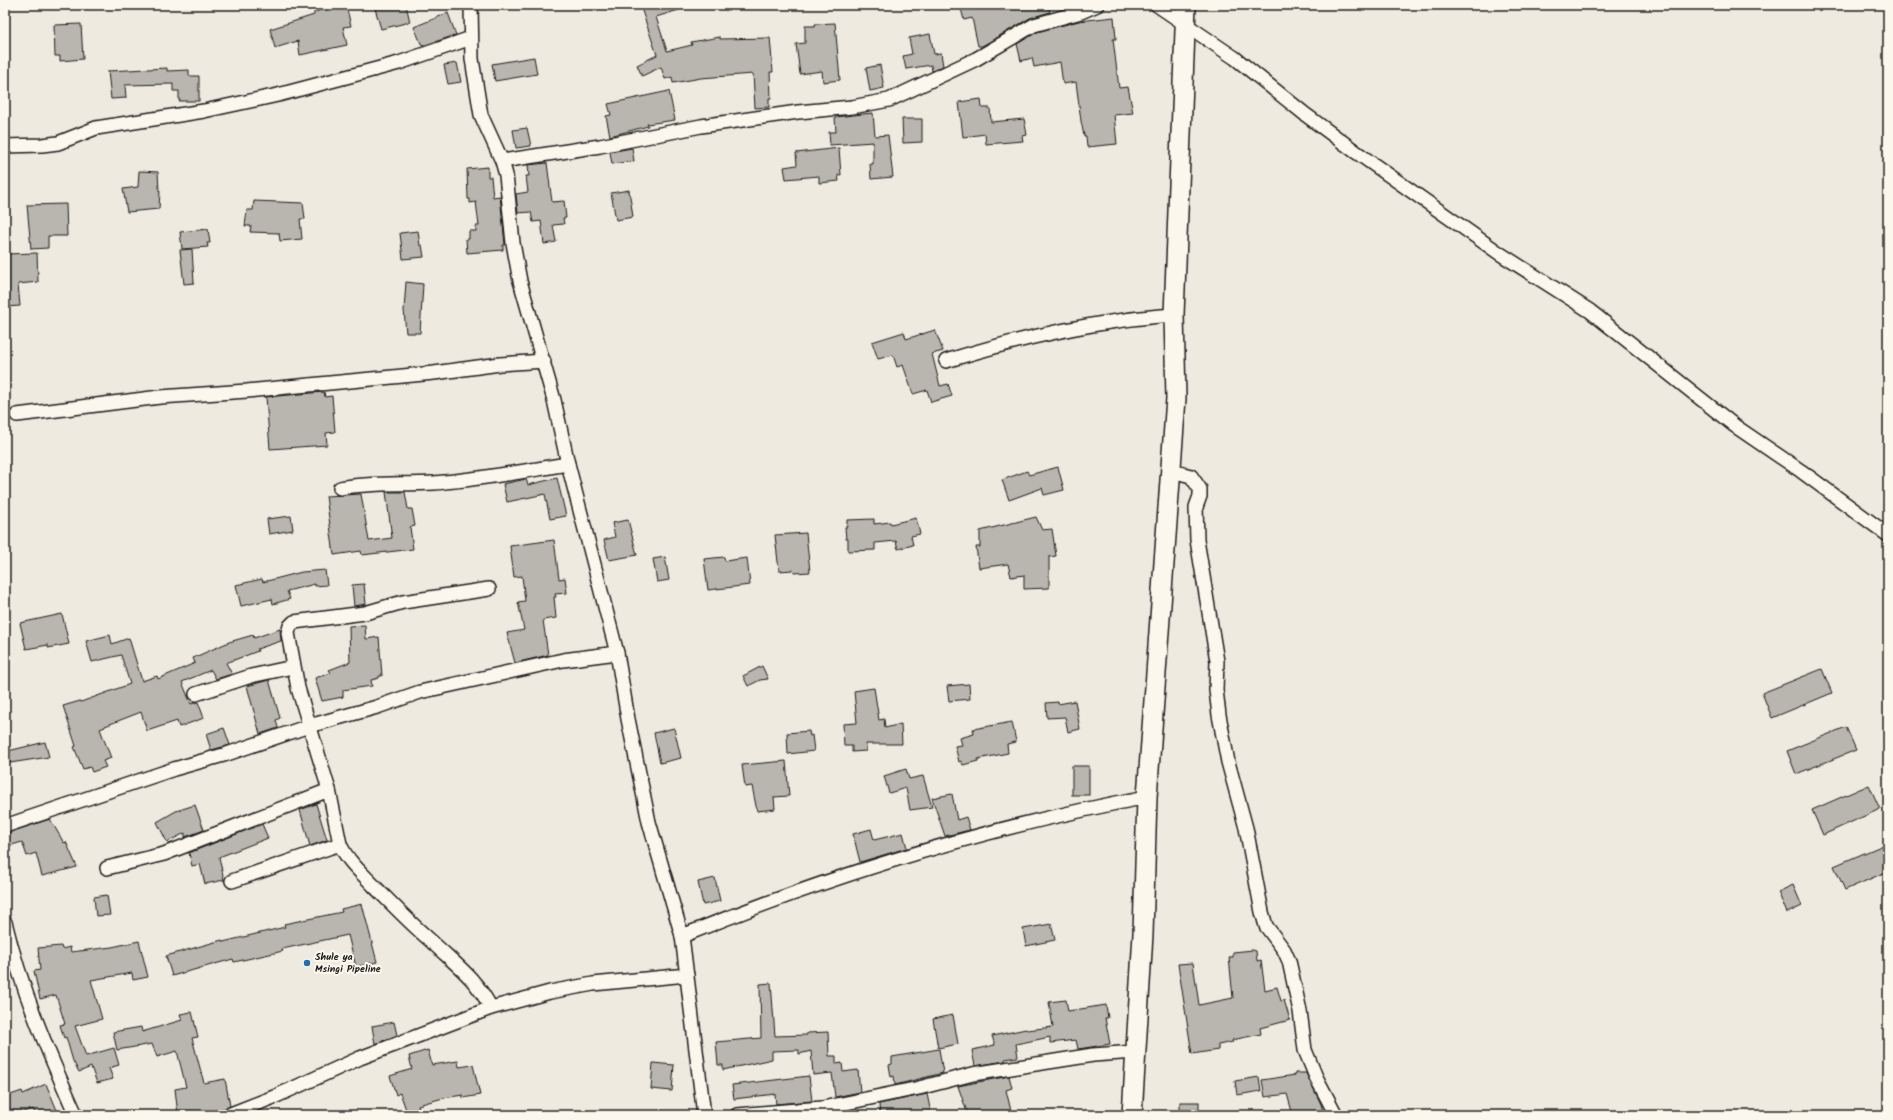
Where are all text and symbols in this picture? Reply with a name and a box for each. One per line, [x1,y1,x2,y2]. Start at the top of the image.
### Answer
place label: Shule ya Msingi Pipeline [315,949,381,977]
marker: Shule ya Msingi Pipeline [302,958,312,968]

